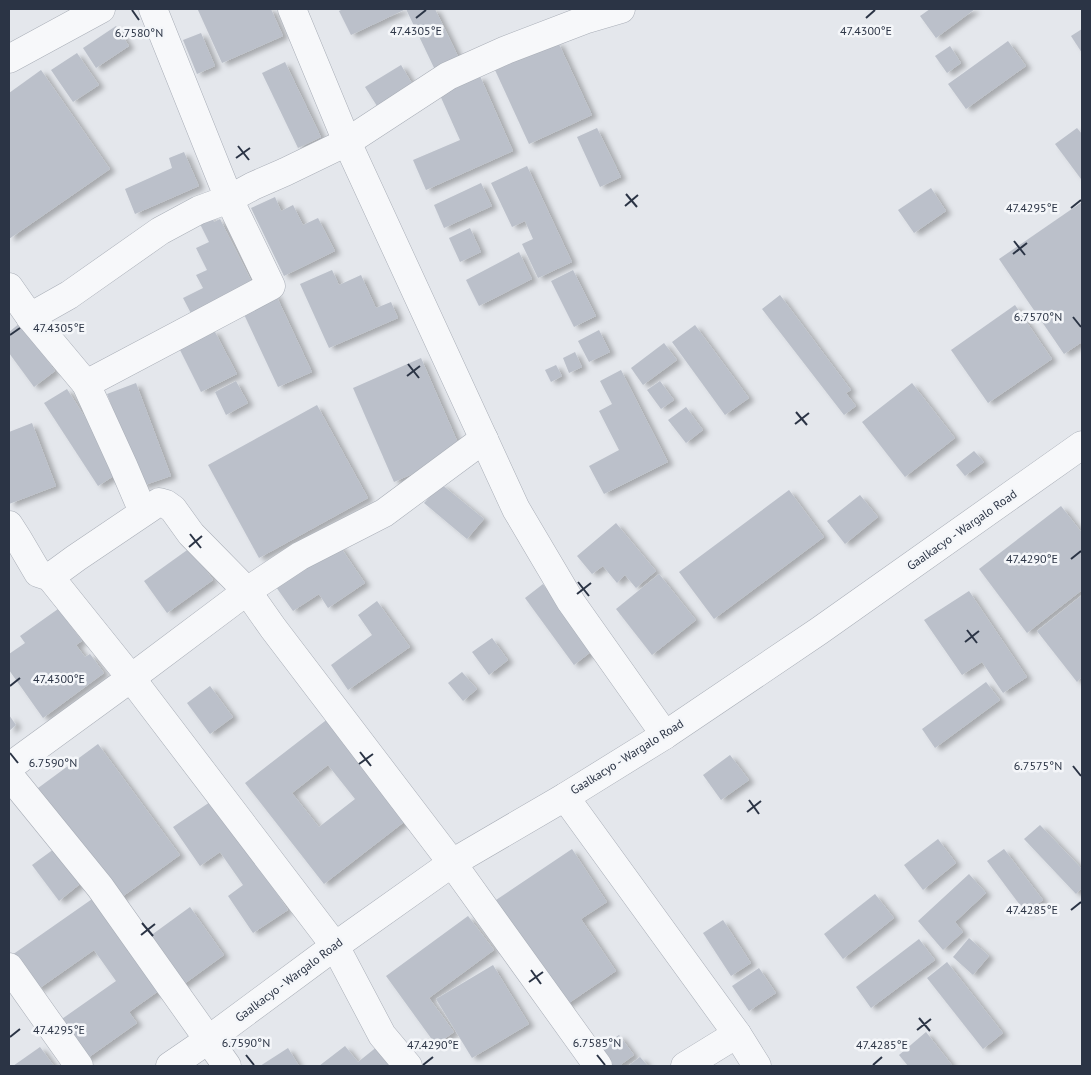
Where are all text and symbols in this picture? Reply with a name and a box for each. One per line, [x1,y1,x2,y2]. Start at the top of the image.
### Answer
text: 47.4305°E [390,23,442,38]
text: 47.4300°E [840,23,892,38]
text: 6.7580°N [115,25,163,40]
text: 47.4295°E [1006,200,1058,215]
text: 6.7570°N [1014,309,1062,324]
text: 47.4305°E [33,320,85,335]
street label: Gaalkacyo - Wargalo Road [904,486,1020,573]
text: 47.4290°E [1006,551,1058,566]
text: 47.4300°E [33,671,85,686]
street label: Gaalkacyo - Wargalo Road [567,716,686,798]
text: 6.7590°N [29,755,77,770]
text: 6.7575°N [1014,758,1062,773]
text: 47.4285°E [1006,902,1058,917]
street label: Gaalkacyo - Wargalo Road [232,934,345,1025]
text: 47.4295°E [33,1022,85,1037]
text: 6.7590°N [222,1035,270,1050]
text: 6.7585°N [573,1035,621,1050]
text: 47.4290°E [407,1037,459,1052]
text: 47.4285°E [856,1037,908,1052]

